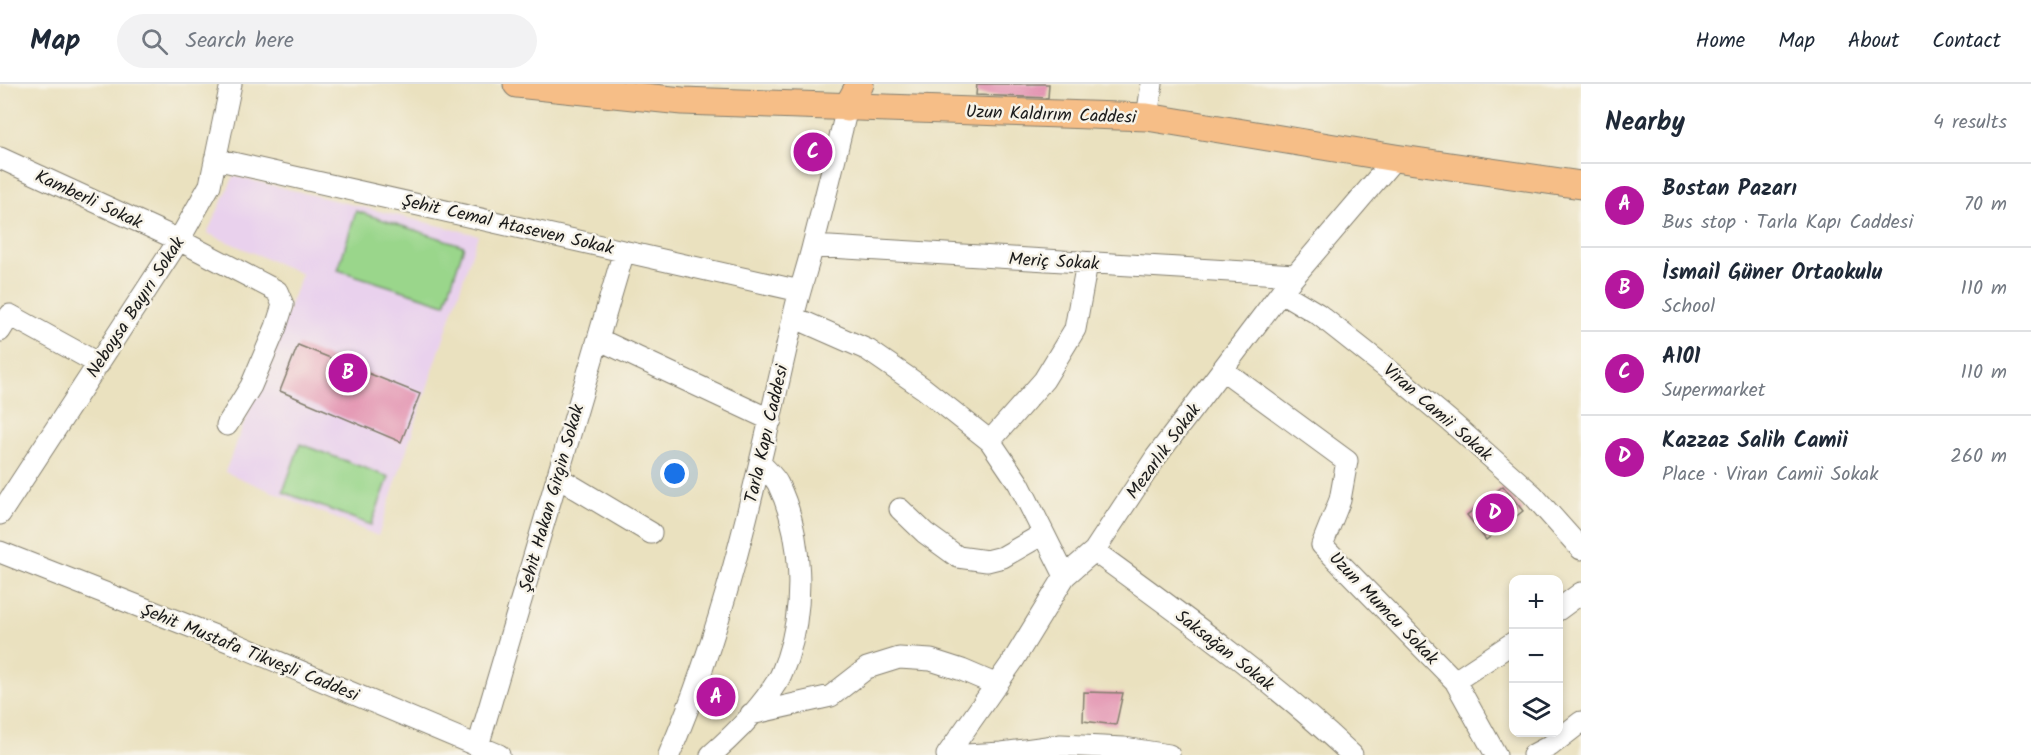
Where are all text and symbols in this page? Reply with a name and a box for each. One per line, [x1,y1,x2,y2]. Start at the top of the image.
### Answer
search box [117,14,537,68]
text: Map [30,19,81,64]
text: Search here [186,24,294,59]
icon: search [138,25,171,58]
text: Home [1696,25,1745,58]
text: Map [1778,25,1815,58]
text: About [1848,25,1899,58]
text: Contact [1932,25,2001,58]
street label: Uzun Kaldırım Caddesi [965,98,1137,133]
text: Nearby [1605,102,1685,144]
text: 4 results [1933,107,2007,139]
pin: C [794,130,832,174]
street label: Kamberli Sokak [30,163,148,238]
text: Bostan Pazarı [1662,172,1797,207]
street label: Şehit Cemal Ataseven Sokak [399,187,617,264]
text: A [1618,189,1631,221]
text: 70 m [1964,189,2007,221]
text: Bus stop · Tarla Kapı Caddesi [1662,207,1913,239]
street label: Neboysa Bayırı Sokak [80,231,193,384]
street label: Meriç Sokak [1008,246,1101,279]
text: İsmail Güner Ortaokulu [1662,256,1882,291]
text: B [1618,273,1631,305]
text: 110 m [1961,273,2007,305]
text: School [1662,291,1715,323]
text: A101 [1662,340,1700,375]
pin: B [328,350,368,396]
street label: Viran Camii Sokak [1376,357,1499,470]
text: C [1618,357,1631,389]
text: 110 m [1961,357,2007,389]
street label: Tarla Kapı Caddesi [737,362,798,506]
text: Supermarket [1662,375,1765,407]
street label: Mezarlık Sokak [1119,397,1209,506]
street label: Şehit Hakan Girgin Sokak [512,401,593,596]
text: Kazzaz Salih Camii [1662,424,1848,459]
text: D [1618,441,1631,473]
text: 260 m [1950,441,2007,473]
your location [660,459,689,488]
text: Place · Viran Camii Sokak [1662,459,1879,491]
pin: D [1476,490,1514,536]
street label: Uzun Mumcu Sokak [1321,546,1445,673]
map controls [1509,575,1563,737]
button: + [1509,575,1563,629]
street label: Şehit Mustafa Tikveşli Caddesi [136,596,364,711]
street label: Saksağan Sokak [1168,603,1280,700]
button: − [1509,629,1563,683]
pin: A [696,674,736,720]
button: layers [1509,683,1563,737]

